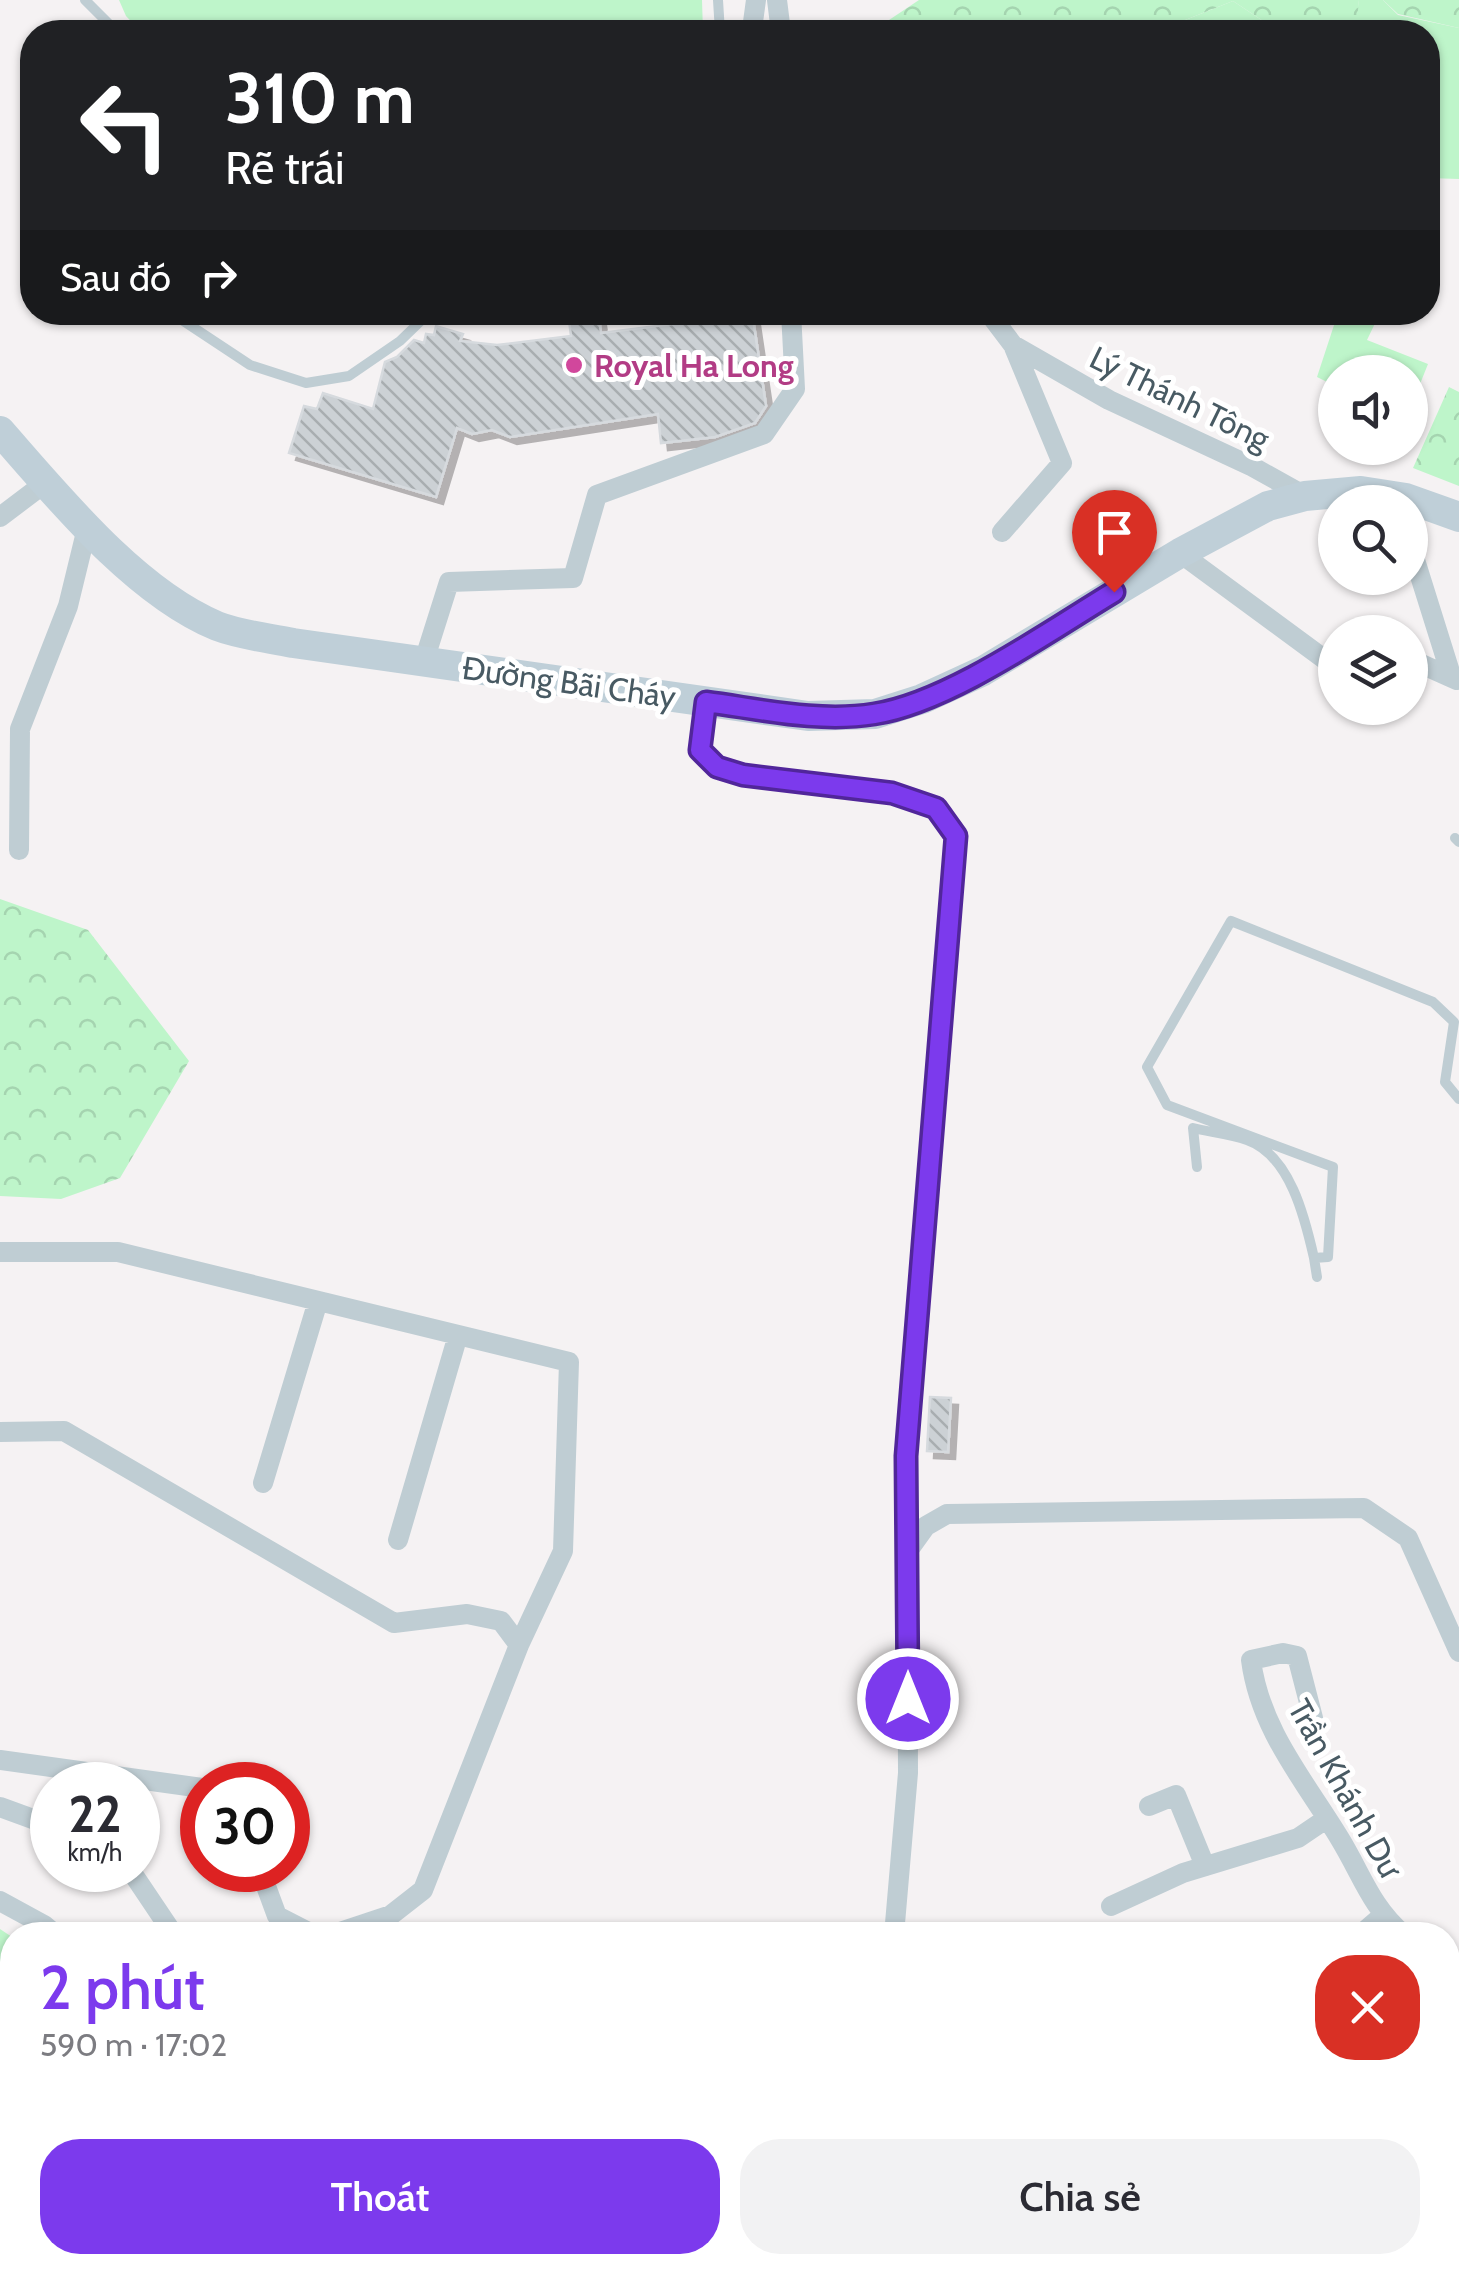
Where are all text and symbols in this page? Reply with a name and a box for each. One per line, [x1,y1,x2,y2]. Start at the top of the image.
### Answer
text: 310 m [225,55,415,141]
icon: left [60,60,190,190]
text: Rẽ trái [225,141,345,195]
icon: right [191,250,246,305]
text: Sau đó [60,254,171,301]
street label: Lý Thánh Tông [1084,338,1277,459]
place label: Royal Ha Long [594,346,794,385]
marker: Royal Ha Long [563,354,585,376]
map controls [1318,355,1428,725]
button: sound [1318,355,1428,465]
button: search [1318,485,1428,595]
pin [1072,490,1157,593]
icon: arrive [1087,505,1142,560]
button: layers [1318,615,1428,725]
street label: Đường Bãi Cháy [460,648,678,716]
position arrow [856,1647,960,1751]
street label: Trần Khánh Dư [1280,1692,1411,1886]
speed limit sign: 30 [180,1762,310,1892]
text: 22 [69,1784,121,1845]
text: km/h [68,1837,122,1867]
text: 2 phút [40,1951,205,2024]
button: close [1315,1955,1420,2060]
text: 590 m · 17:02 [40,2025,227,2064]
button: Thoát [40,2139,720,2254]
button: Chia sẻ [740,2139,1420,2254]

